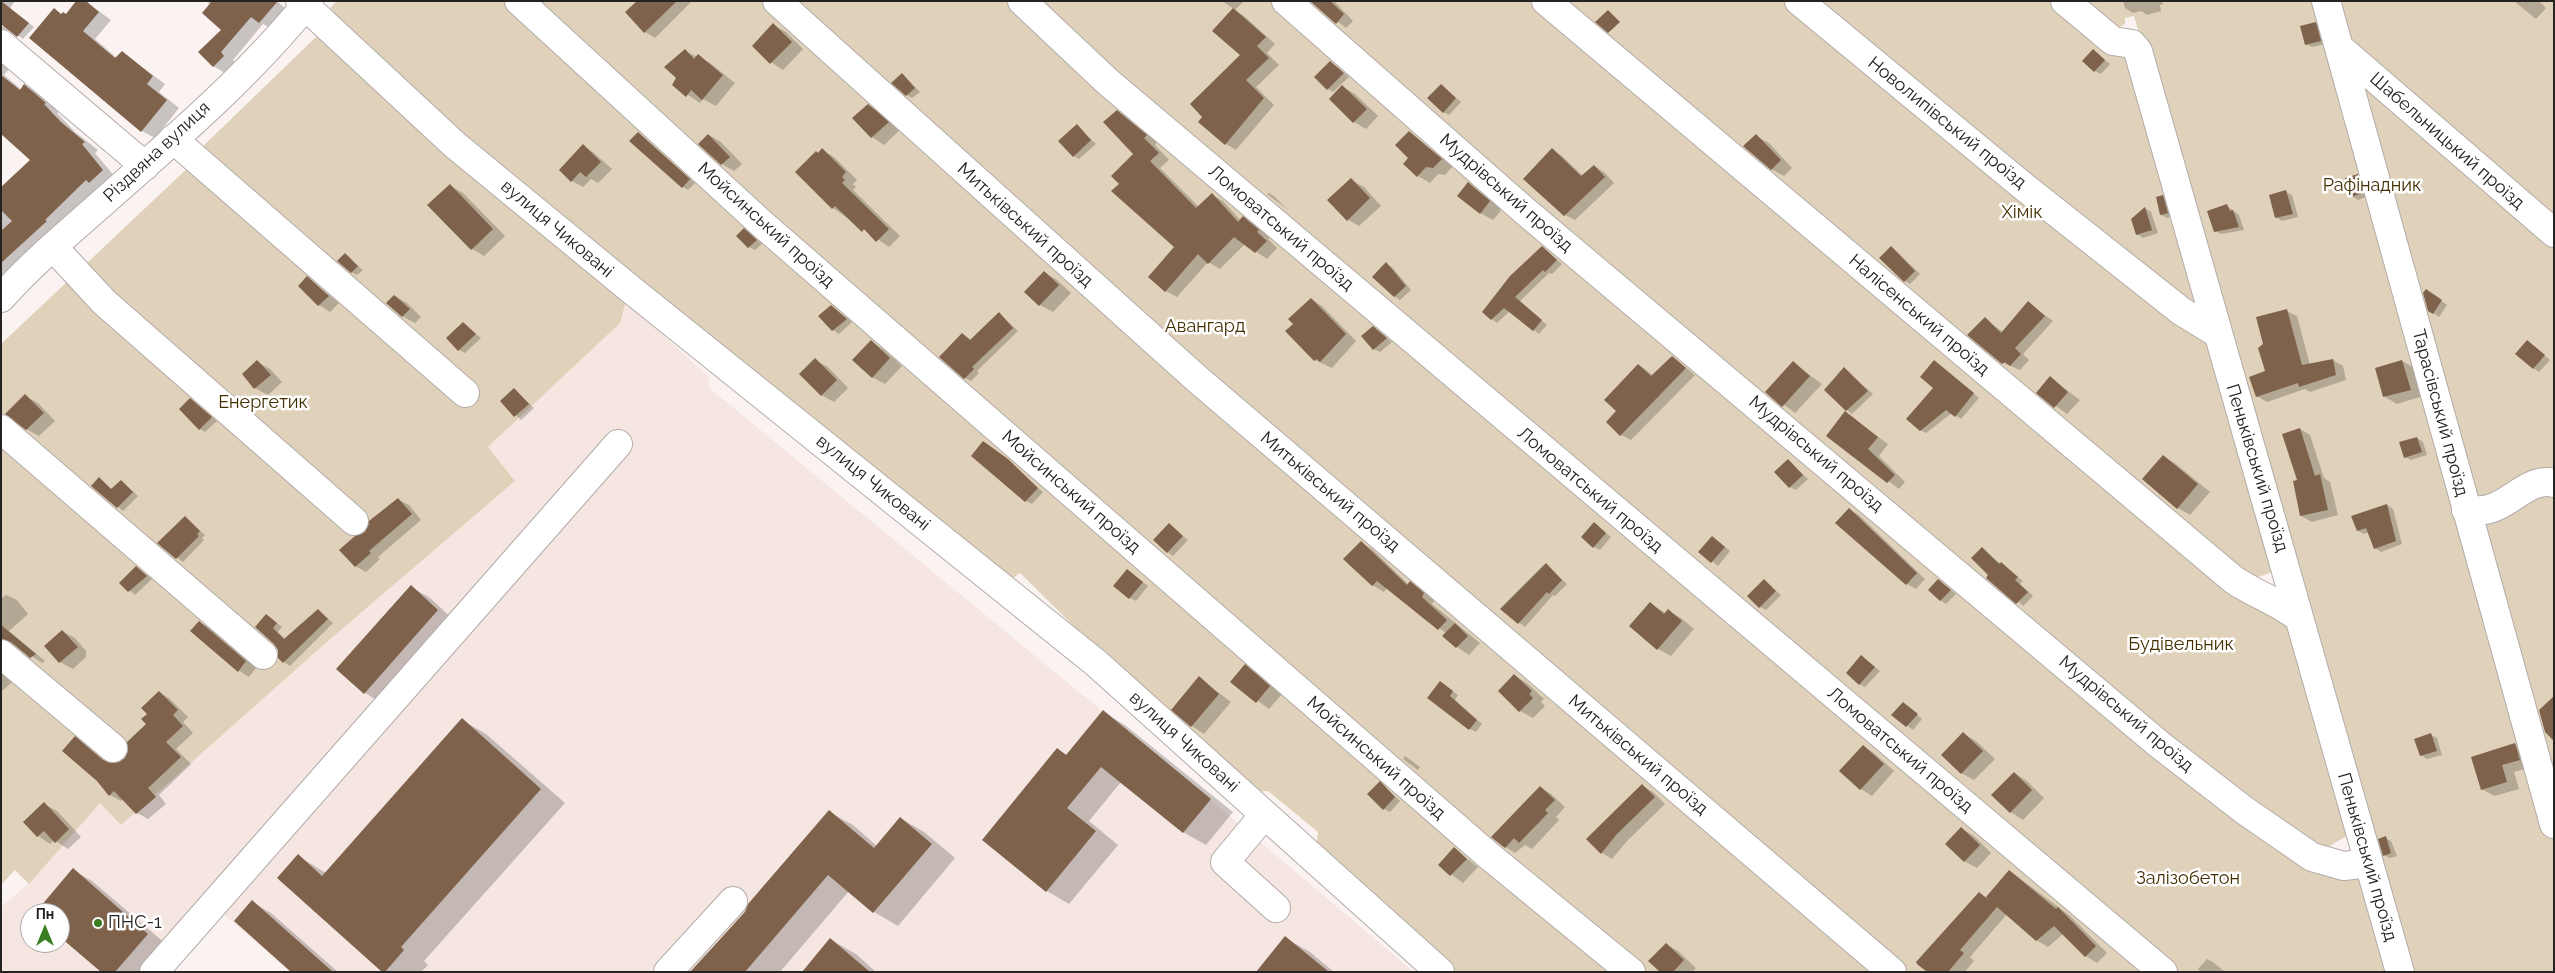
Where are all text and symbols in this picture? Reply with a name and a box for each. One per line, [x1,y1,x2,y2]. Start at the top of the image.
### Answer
street label: Новолипівський проїзд [1863,52,2031,194]
street label: Шабельницький проїзд [2365,68,2529,214]
street label: Різдвяна вулиця [99,97,215,207]
street label: Мудрівський проїзд [1435,129,1577,257]
street label: Мойсинський проїзд [693,158,839,292]
street label: Митьківський проїзд [953,158,1097,292]
street label: Ломоватський проїзд [1204,161,1358,295]
park label: Рафінадник [2323,175,2421,197]
street label: вулиця Чиковані [496,176,618,282]
park label: Хімік [2001,202,2043,224]
street label: Налісенський проїзд [1844,250,1994,380]
park label: Авангард [1165,316,1245,338]
street label: Тарасівський проїзд [2407,327,2473,499]
street label: Пеньківський проїзд [2221,382,2293,554]
street label: Мудрівський проїзд [1744,391,1888,517]
park label: Енергетик [218,392,308,414]
street label: Ломоватський проїзд [1513,423,1667,557]
street label: Мойсинський проїзд [997,426,1145,558]
street label: Митьківський проїзд [1256,427,1404,557]
street label: вулиця Чиковані [812,430,934,536]
park label: Будівельник [2128,634,2234,656]
street label: Мудрівський проїзд [2054,651,2198,777]
street label: Ломоватський проїзд [1823,683,1977,817]
street label: вулиця Чиковані [1125,687,1243,797]
street label: Митьківський проїзд [1564,690,1712,820]
street label: Мойсинський проїзд [1302,692,1450,824]
street label: Пеньківський проїзд [2333,770,2401,944]
park label: Залізобетон [2136,868,2240,890]
north arrow [20,903,70,953]
text: Пн [36,906,54,922]
place label: ПНС-1 [108,912,162,934]
marker: ПНС-1 [92,917,104,929]

